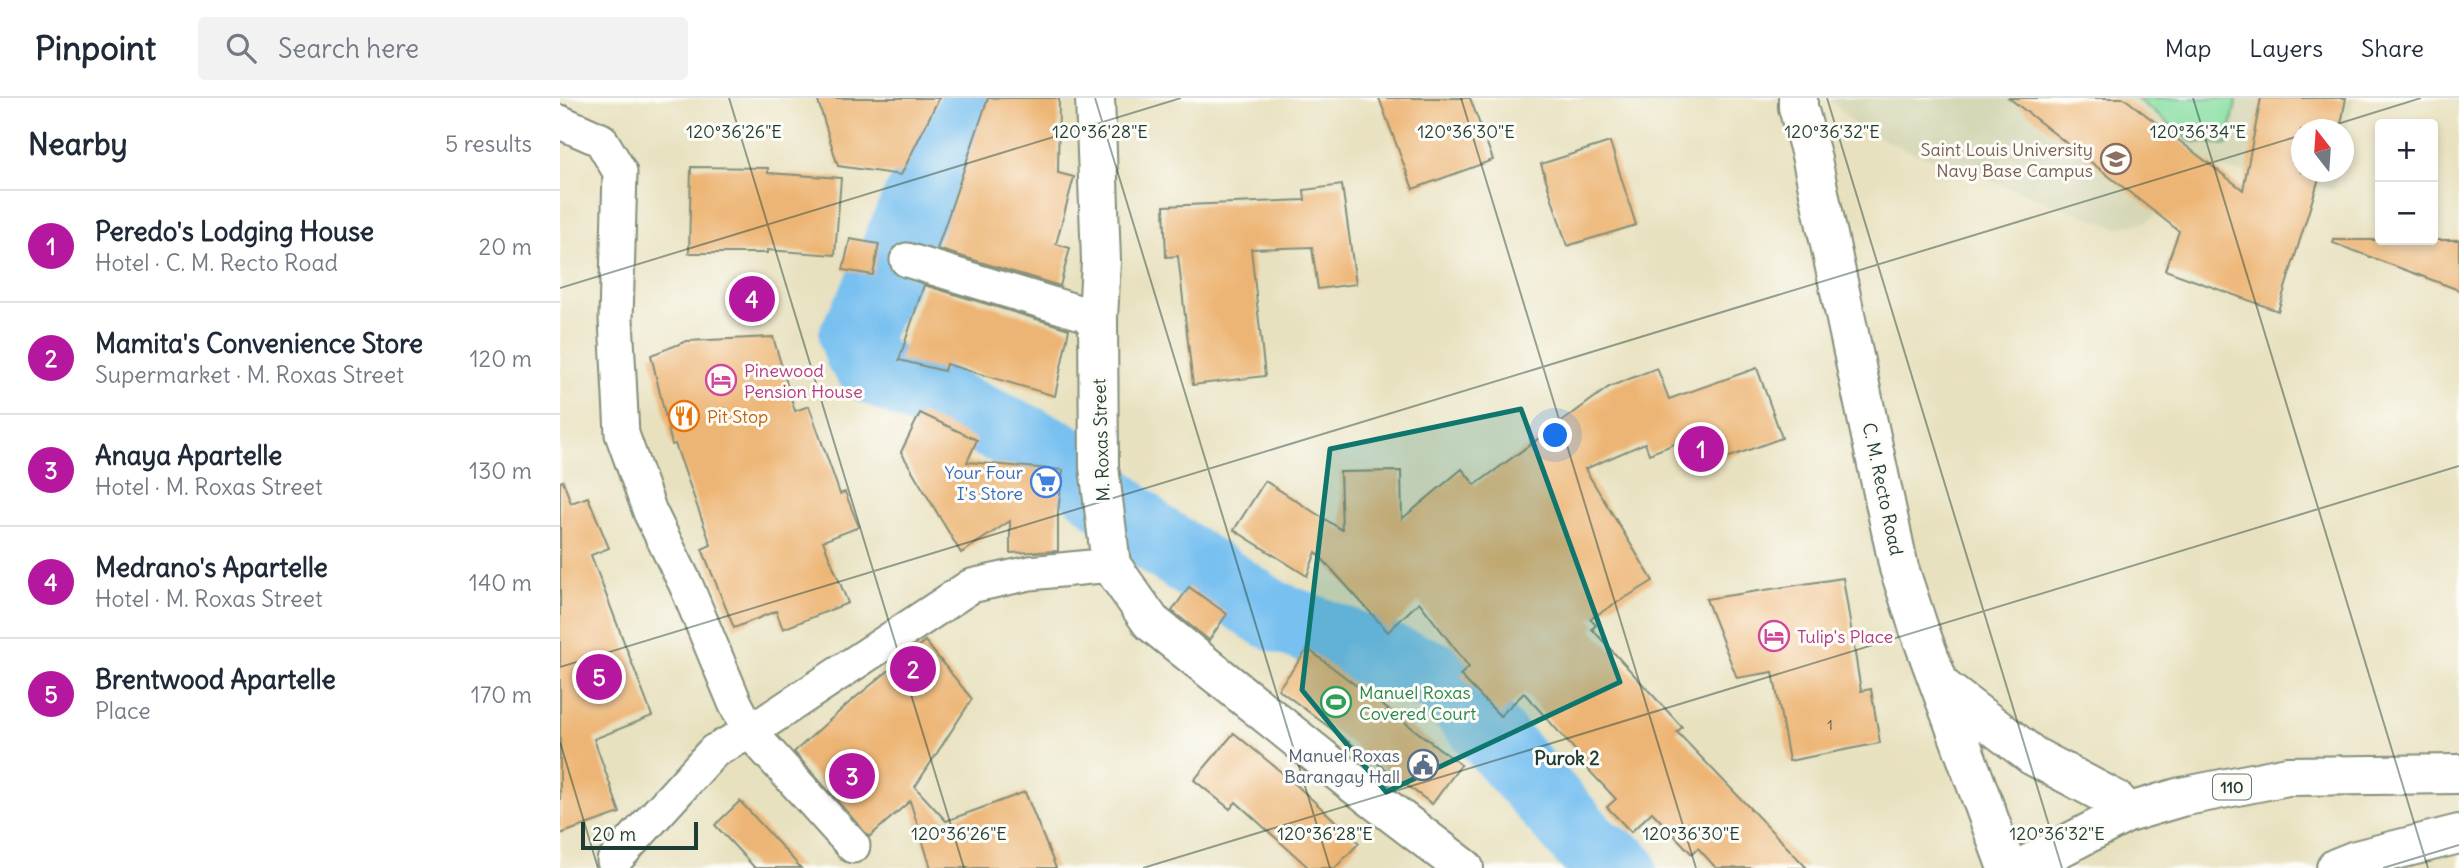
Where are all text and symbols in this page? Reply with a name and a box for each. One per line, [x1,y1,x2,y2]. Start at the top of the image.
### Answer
search box [198,17,688,80]
text: Pinpoint [35,27,156,69]
icon: search [222,29,260,67]
text: Search here [278,32,419,65]
text: Map [2165,33,2211,63]
text: Layers [2249,33,2323,63]
text: Share [2361,33,2424,63]
north arrow [2291,119,2354,182]
map controls [2375,119,2438,245]
button: + [2375,119,2438,182]
text: 120°36'26"E [686,120,782,143]
text: 120°36'28"E [1052,120,1148,143]
text: 120°36'30"E [1417,120,1515,143]
text: 120°36'32"E [1784,120,1880,143]
text: 120°36'34"E [2150,120,2246,143]
text: Nearby [28,125,128,163]
text: 5 results [445,129,532,158]
place label: Saint Louis University Navy Base Campus [1920,138,2093,182]
school or university icon: Saint Louis University Navy Base Campus [2099,142,2133,176]
button: − [2375,182,2438,245]
text: Peredo's Lodging House [95,215,374,248]
text: 1 [46,232,56,261]
text: 20 m [479,232,532,261]
text: Hotel · C. M. Recto Road [95,248,338,277]
pin: 4 [729,273,775,325]
text: Mamita's Convenience Store [95,327,423,360]
text: 2 [45,344,57,373]
text: 120 m [469,344,532,373]
place label: Pinewood Pension House [744,359,863,403]
text: Supermarket · M. Roxas Street [95,360,404,389]
hotel icon: Pinewood Pension House [704,363,738,397]
street label: M. Roxas Street [1087,378,1115,502]
restaurant icon: Pit Stop [667,399,701,433]
place label: Pit Stop [707,405,768,428]
your location [1538,418,1572,452]
street label: C. M. Recto Road [1858,421,1908,558]
pin: 1 [1678,423,1724,475]
text: Anaya Apartelle [95,439,282,472]
text: 3 [44,456,58,485]
text: 130 m [469,456,532,485]
place label: Your Four I's Store [945,461,1024,505]
supermarket icon: Your Four I's Store [1029,465,1063,499]
text: Hotel · M. Roxas Street [95,472,323,501]
text: Medrano's Apartelle [95,551,328,584]
text: 4 [44,568,58,597]
text: 140 m [469,568,532,597]
text: Hotel · M. Roxas Street [95,584,323,613]
hotel icon: Tulip's Place [1757,619,1791,653]
place label: Tulip's Place [1797,625,1893,648]
pin: 2 [890,643,936,695]
pin: 5 [576,651,622,703]
text: Brentwood Apartelle [95,663,336,696]
text: 5 [44,680,58,709]
text: 170 m [471,680,532,709]
place label: Manuel Roxas Covered Court [1359,681,1476,725]
sports icon: Manuel Roxas Covered Court [1319,685,1353,719]
text: Place [95,696,151,725]
house number: 1 [1827,716,1833,734]
place label: Manuel Roxas Barangay Hall [1284,744,1400,788]
district label: Purok 2 [1534,746,1600,770]
public building icon: Manuel Roxas Barangay Hall [1406,748,1440,782]
pin: 3 [829,750,875,802]
road number: 110 [2213,774,2251,800]
scale bar [581,819,698,851]
text: 20 m [592,822,636,846]
text: 120°36'26"E [911,822,1007,845]
text: 120°36'28"E [1277,822,1373,845]
text: 120°36'30"E [1642,822,1740,845]
text: 120°36'32"E [2009,822,2105,845]

